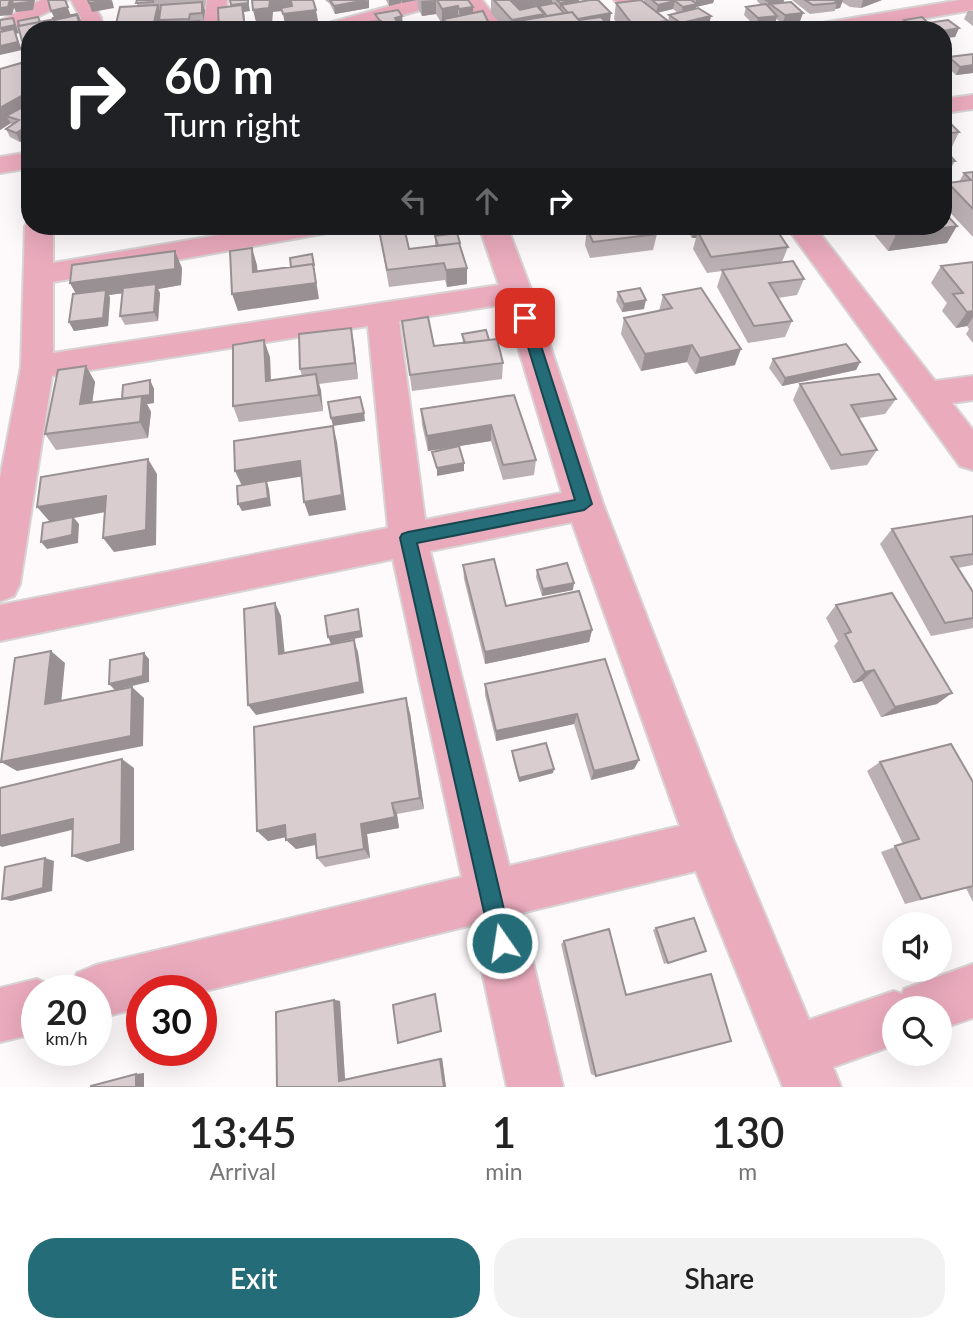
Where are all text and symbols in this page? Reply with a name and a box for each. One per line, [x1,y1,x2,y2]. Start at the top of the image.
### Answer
text: 60 m [164,46,274,104]
icon: right [49,49,140,140]
text: Turn right [164,105,300,144]
icon: left [395,182,433,220]
icon: ahead [468,182,506,220]
icon: right [541,182,579,220]
pin [495,288,555,348]
icon: arrive [506,299,544,337]
position arrow [465,906,539,980]
map controls [882,912,952,1066]
button: sound [882,912,952,982]
speed limit sign: 30 [126,975,217,1066]
text: 20 [46,990,87,1032]
button: search [882,996,952,1066]
text: km/h [45,1027,88,1049]
text: 13:45 [189,1107,297,1157]
text: 1 [492,1107,516,1157]
text: 130 [711,1107,784,1157]
text: Arrival [210,1157,276,1185]
text: min [485,1157,523,1185]
text: m [738,1157,757,1185]
button: Exit [28,1238,480,1318]
button: Share [494,1238,945,1318]

